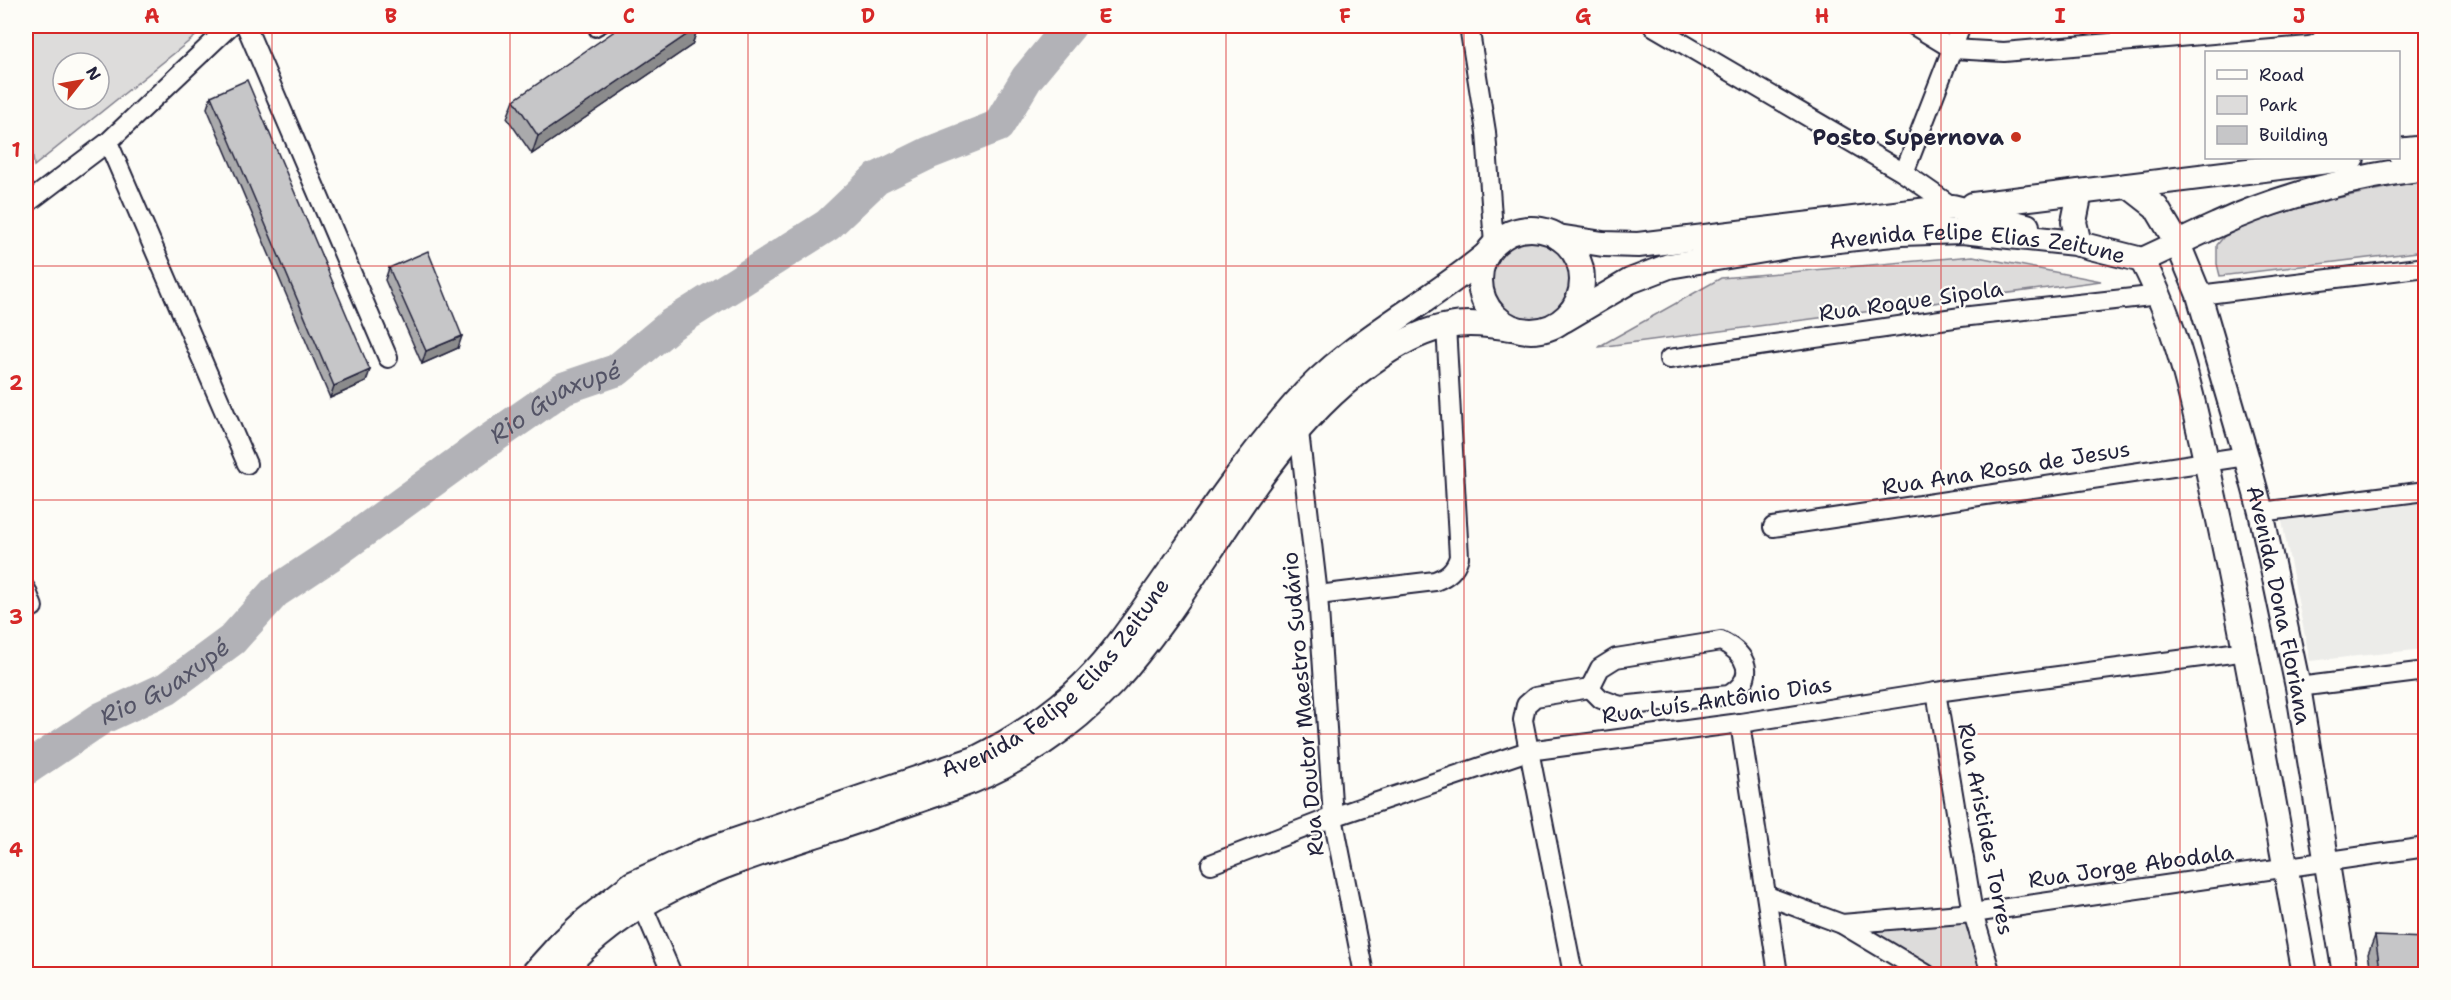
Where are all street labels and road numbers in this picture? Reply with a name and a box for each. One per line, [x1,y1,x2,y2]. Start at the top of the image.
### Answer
street label: Avenida Felipe Elias Zeitune [1828,216,2129,270]
street label: Rua Roque Sipola [1817,274,2005,328]
street label: Rua Ana Rosa de Jesus [1880,434,2132,502]
street label: Avenida Dona Floriana [2240,482,2318,727]
street label: Rua Doutor Maestro Sudário [1275,550,1331,858]
street label: Avenida Felipe Elias Zeitune [937,572,1176,784]
street label: Rua Luís Antônio Dias [1600,669,1834,731]
street label: Rua Aristides Torres [1951,721,2021,937]
street label: Rua Jorge Abodala [2026,837,2236,895]

